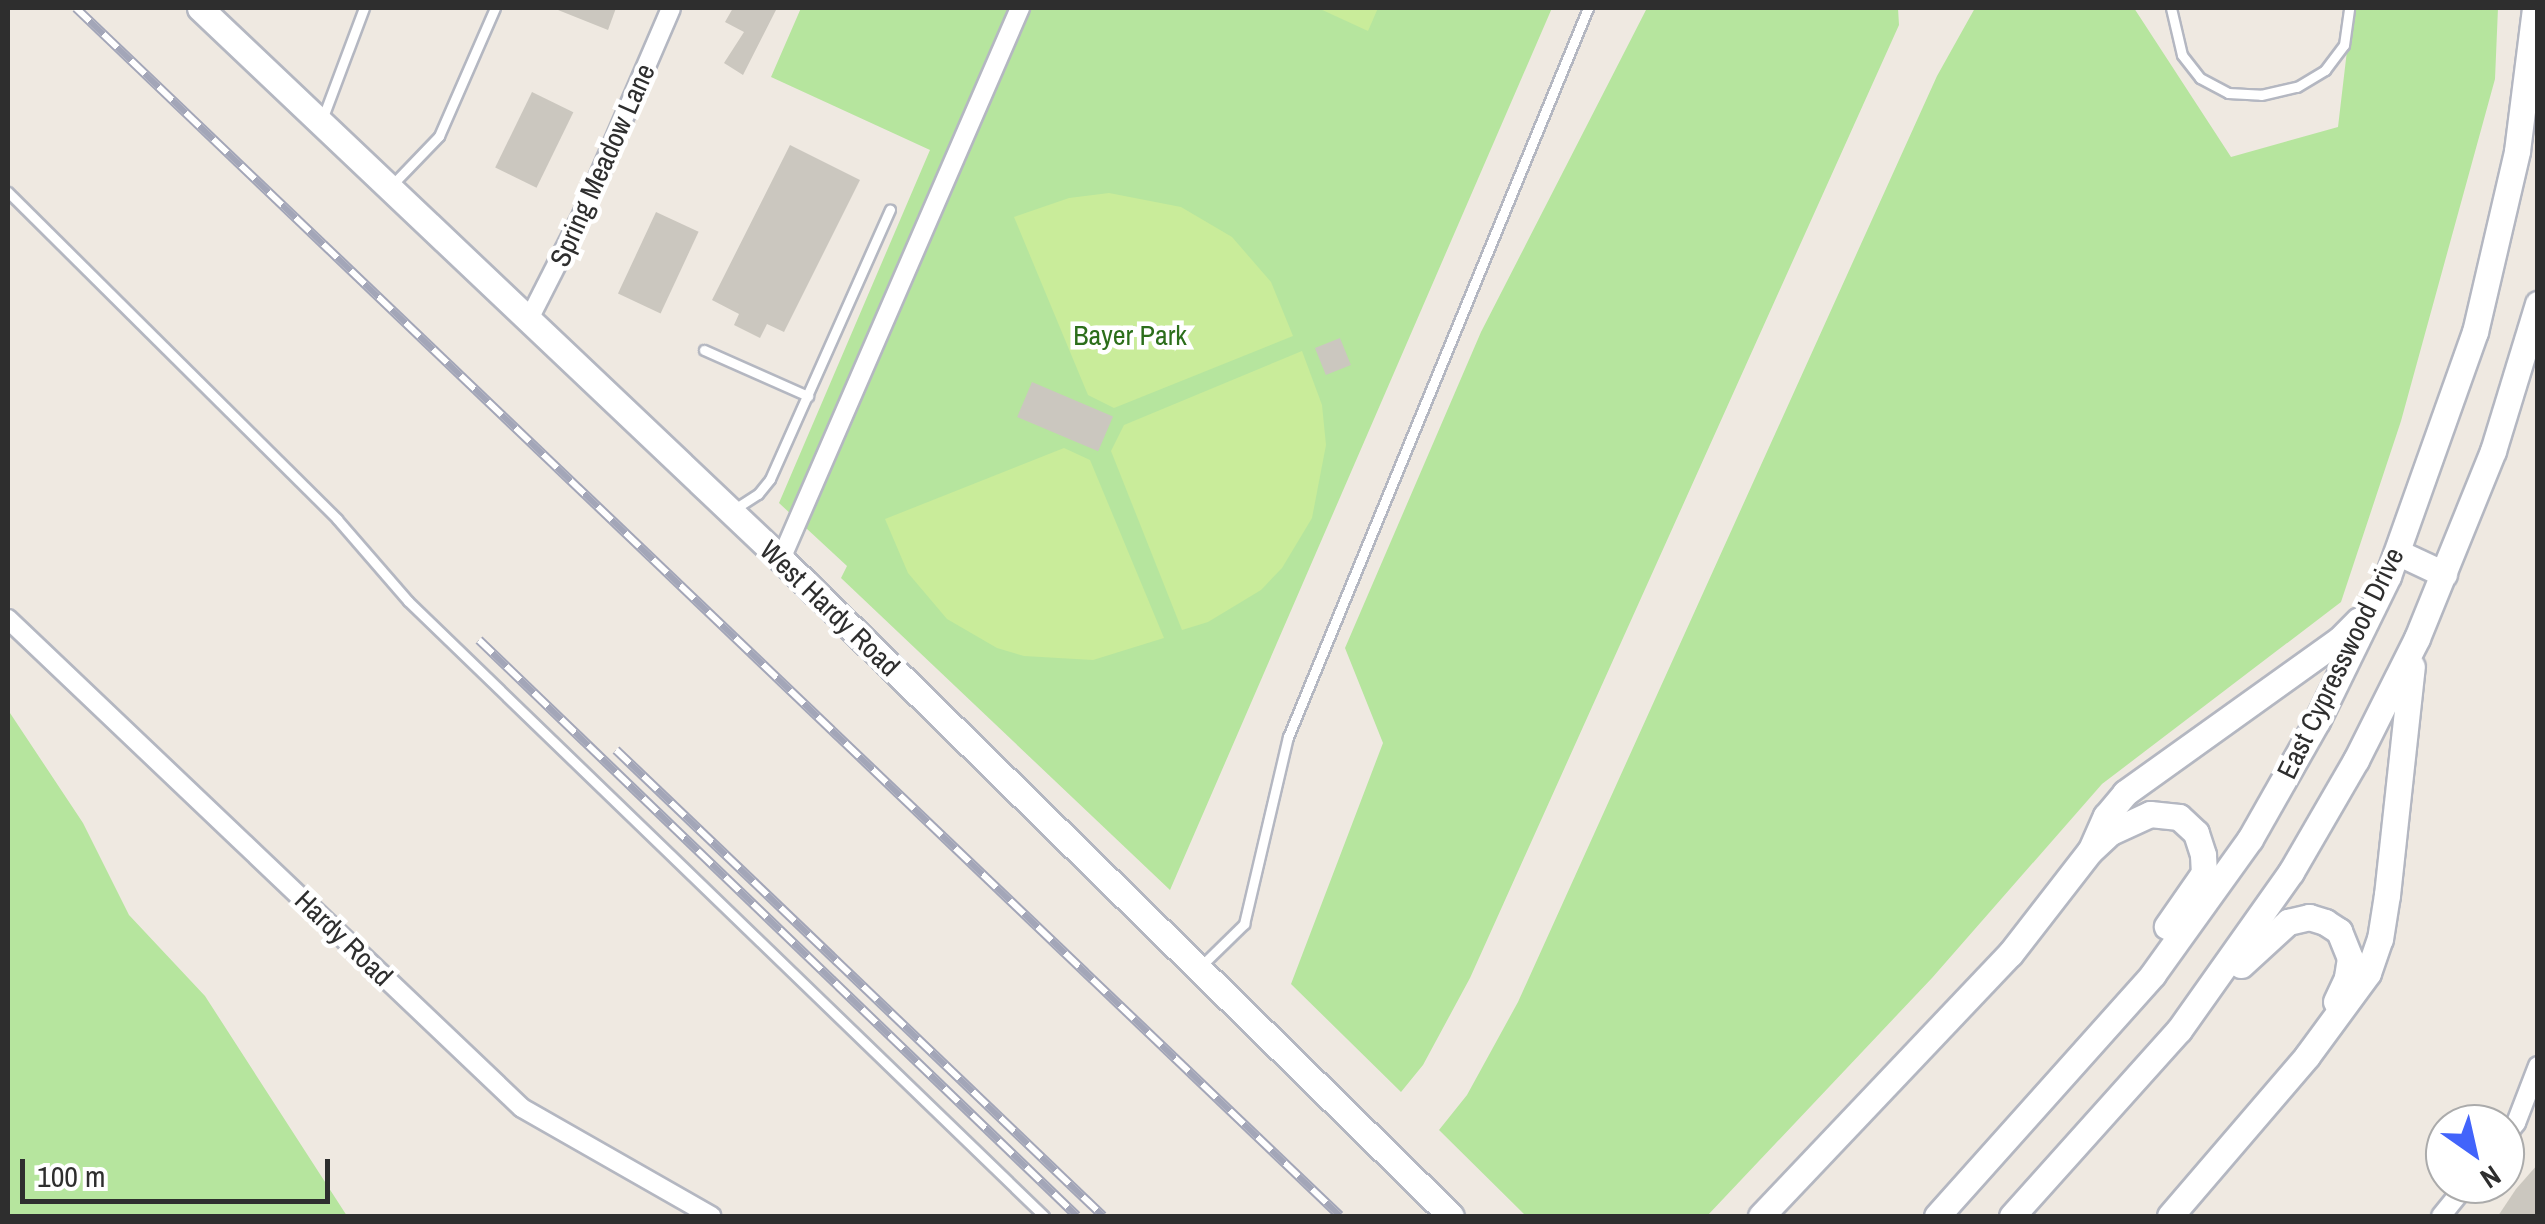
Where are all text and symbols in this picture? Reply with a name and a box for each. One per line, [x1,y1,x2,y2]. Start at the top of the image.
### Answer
street label: Spring Meadow Lane [542,58,662,272]
park label: Bayer Park [1073,318,1187,352]
street label: West Hardy Road [753,533,907,683]
street label: East Cypresswood Drive [2270,542,2410,784]
street label: Hardy Road [288,883,400,993]
north arrow [2425,1104,2525,1204]
scale bar [25,1139,335,1201]
text: 100 m [37,1156,105,1196]
text: N [2473,1157,2508,1198]

